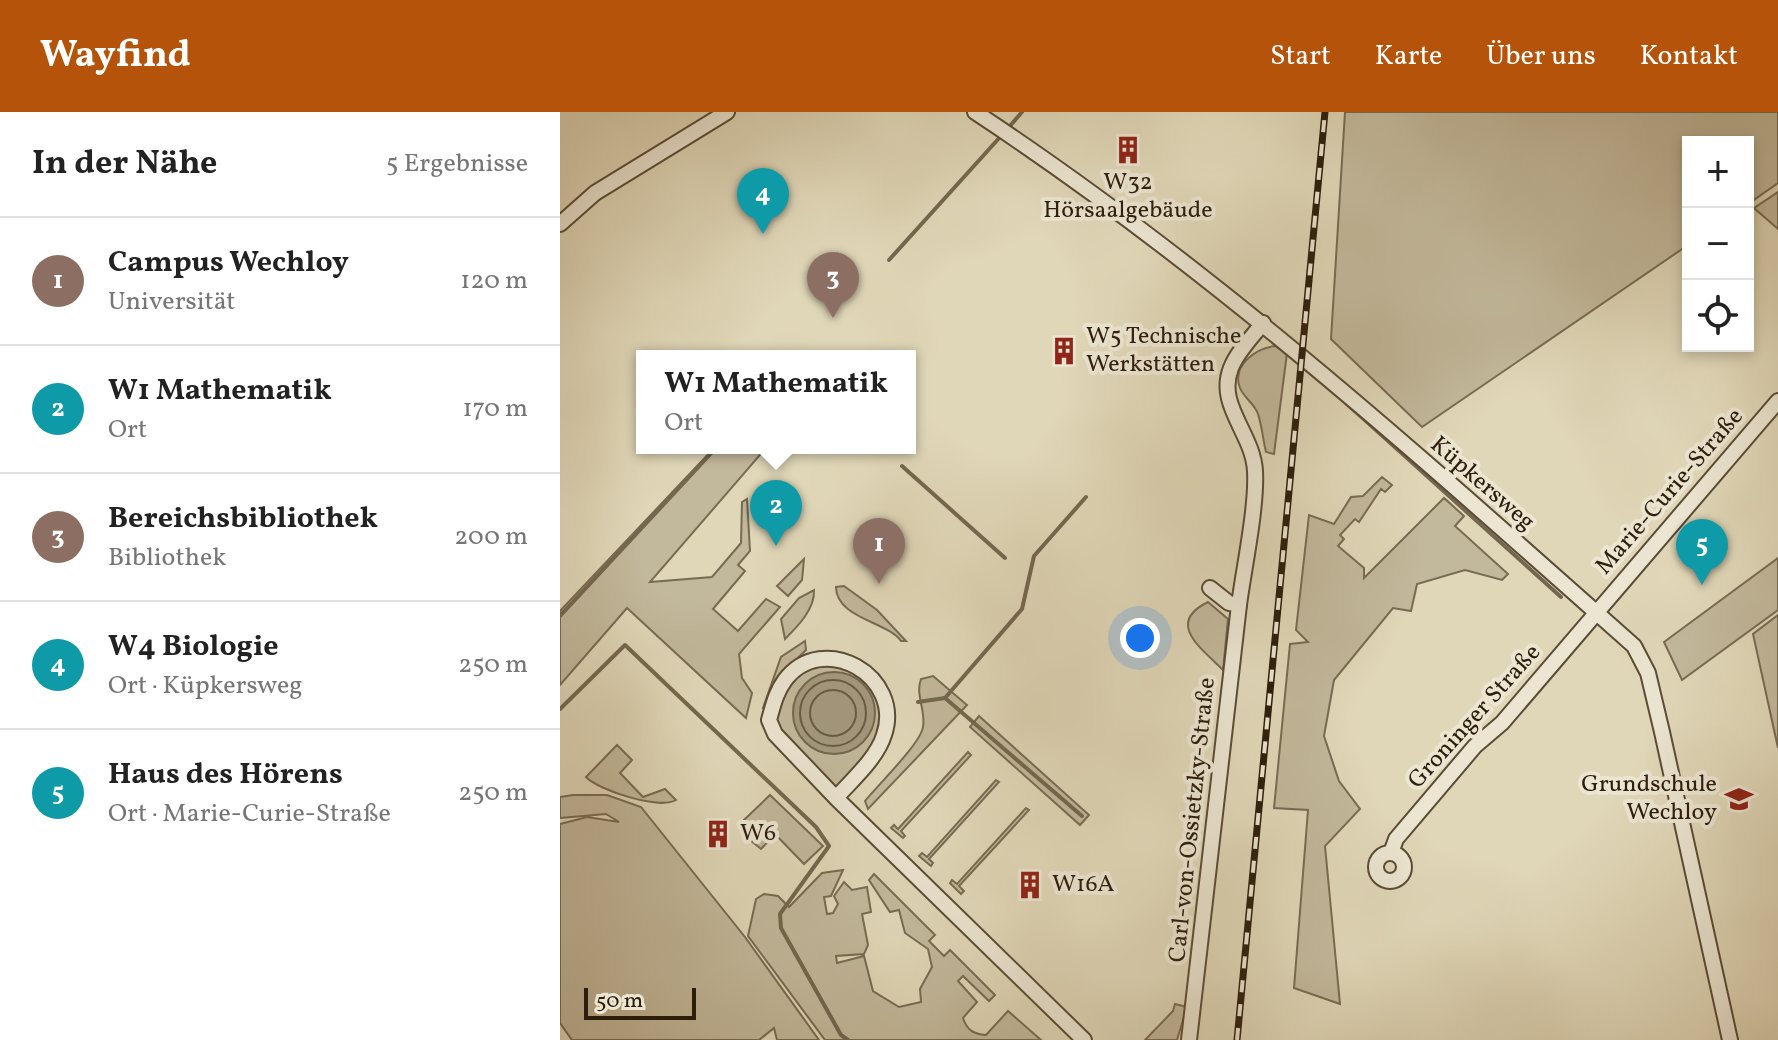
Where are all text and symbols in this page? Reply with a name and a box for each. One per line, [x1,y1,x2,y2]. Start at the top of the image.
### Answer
text: Wayfind [40,30,191,83]
text: Start [1270,37,1331,76]
text: Karte [1375,37,1442,76]
text: Über uns [1486,37,1596,76]
text: Kontakt [1640,37,1738,76]
building icon: W32 Hörsaalgebäude [1113,135,1143,165]
map controls [1682,136,1754,352]
button: + [1682,136,1754,208]
text: In der Nähe [32,141,217,188]
text: 5 Ergebnisse [386,146,528,182]
place label: W32 Hörsaalgebäude [1043,166,1213,228]
pin: 4 [737,168,789,234]
button: − [1682,208,1754,280]
text: Campus Wechloy [108,242,349,284]
pin: 3 [807,252,859,318]
text: 1 [53,263,63,299]
text: 120 m [460,263,528,299]
button: locate [1682,280,1754,352]
text: Universität [108,284,235,320]
place label: W5 Technische Werkstätten [1086,320,1242,382]
building icon: W5 Technische Werkstätten [1049,336,1079,366]
popup [636,350,916,454]
text: W1 Mathematik [664,363,888,405]
text: W1 Mathematik [108,370,332,412]
text: 2 [51,391,65,427]
text: 170 m [463,391,528,427]
street label: Marie-Curie-Straße [1588,401,1752,583]
text: Ort [664,405,703,441]
text: Ort [108,412,147,448]
street label: Küpkersweg [1422,429,1542,539]
pin: 2 [750,480,802,546]
text: Bereichsbibliothek [108,498,378,540]
pin: 1 [853,518,905,584]
text: 3 [51,519,65,555]
text: 200 m [454,519,528,555]
pin: 5 [1676,519,1728,585]
text: Bibliothek [108,540,227,576]
your location [1120,618,1160,658]
text: W4 Biologie [108,626,279,668]
street label: Groninger Straße [1401,637,1549,797]
text: 4 [50,647,66,683]
text: 250 m [458,647,528,683]
text: Ort · Küpkersweg [108,668,303,704]
street label: Carl-von-Ossietzky-Straße [1161,676,1225,964]
text: Haus des Hörens [108,754,343,796]
place label: Grundschule Wechloy [1581,768,1717,830]
text: 5 [52,775,64,811]
text: 250 m [458,775,528,811]
school or university icon: Grundschule Wechloy [1724,784,1754,814]
text: Ort · Marie-Curie-Straße [108,796,391,832]
place label: W6 [740,817,776,851]
building icon: W6 [703,819,733,849]
place label: W16A [1052,868,1115,902]
building icon: W16A [1015,870,1045,900]
scale bar [584,984,696,1020]
text: 50 m [596,986,643,1017]

